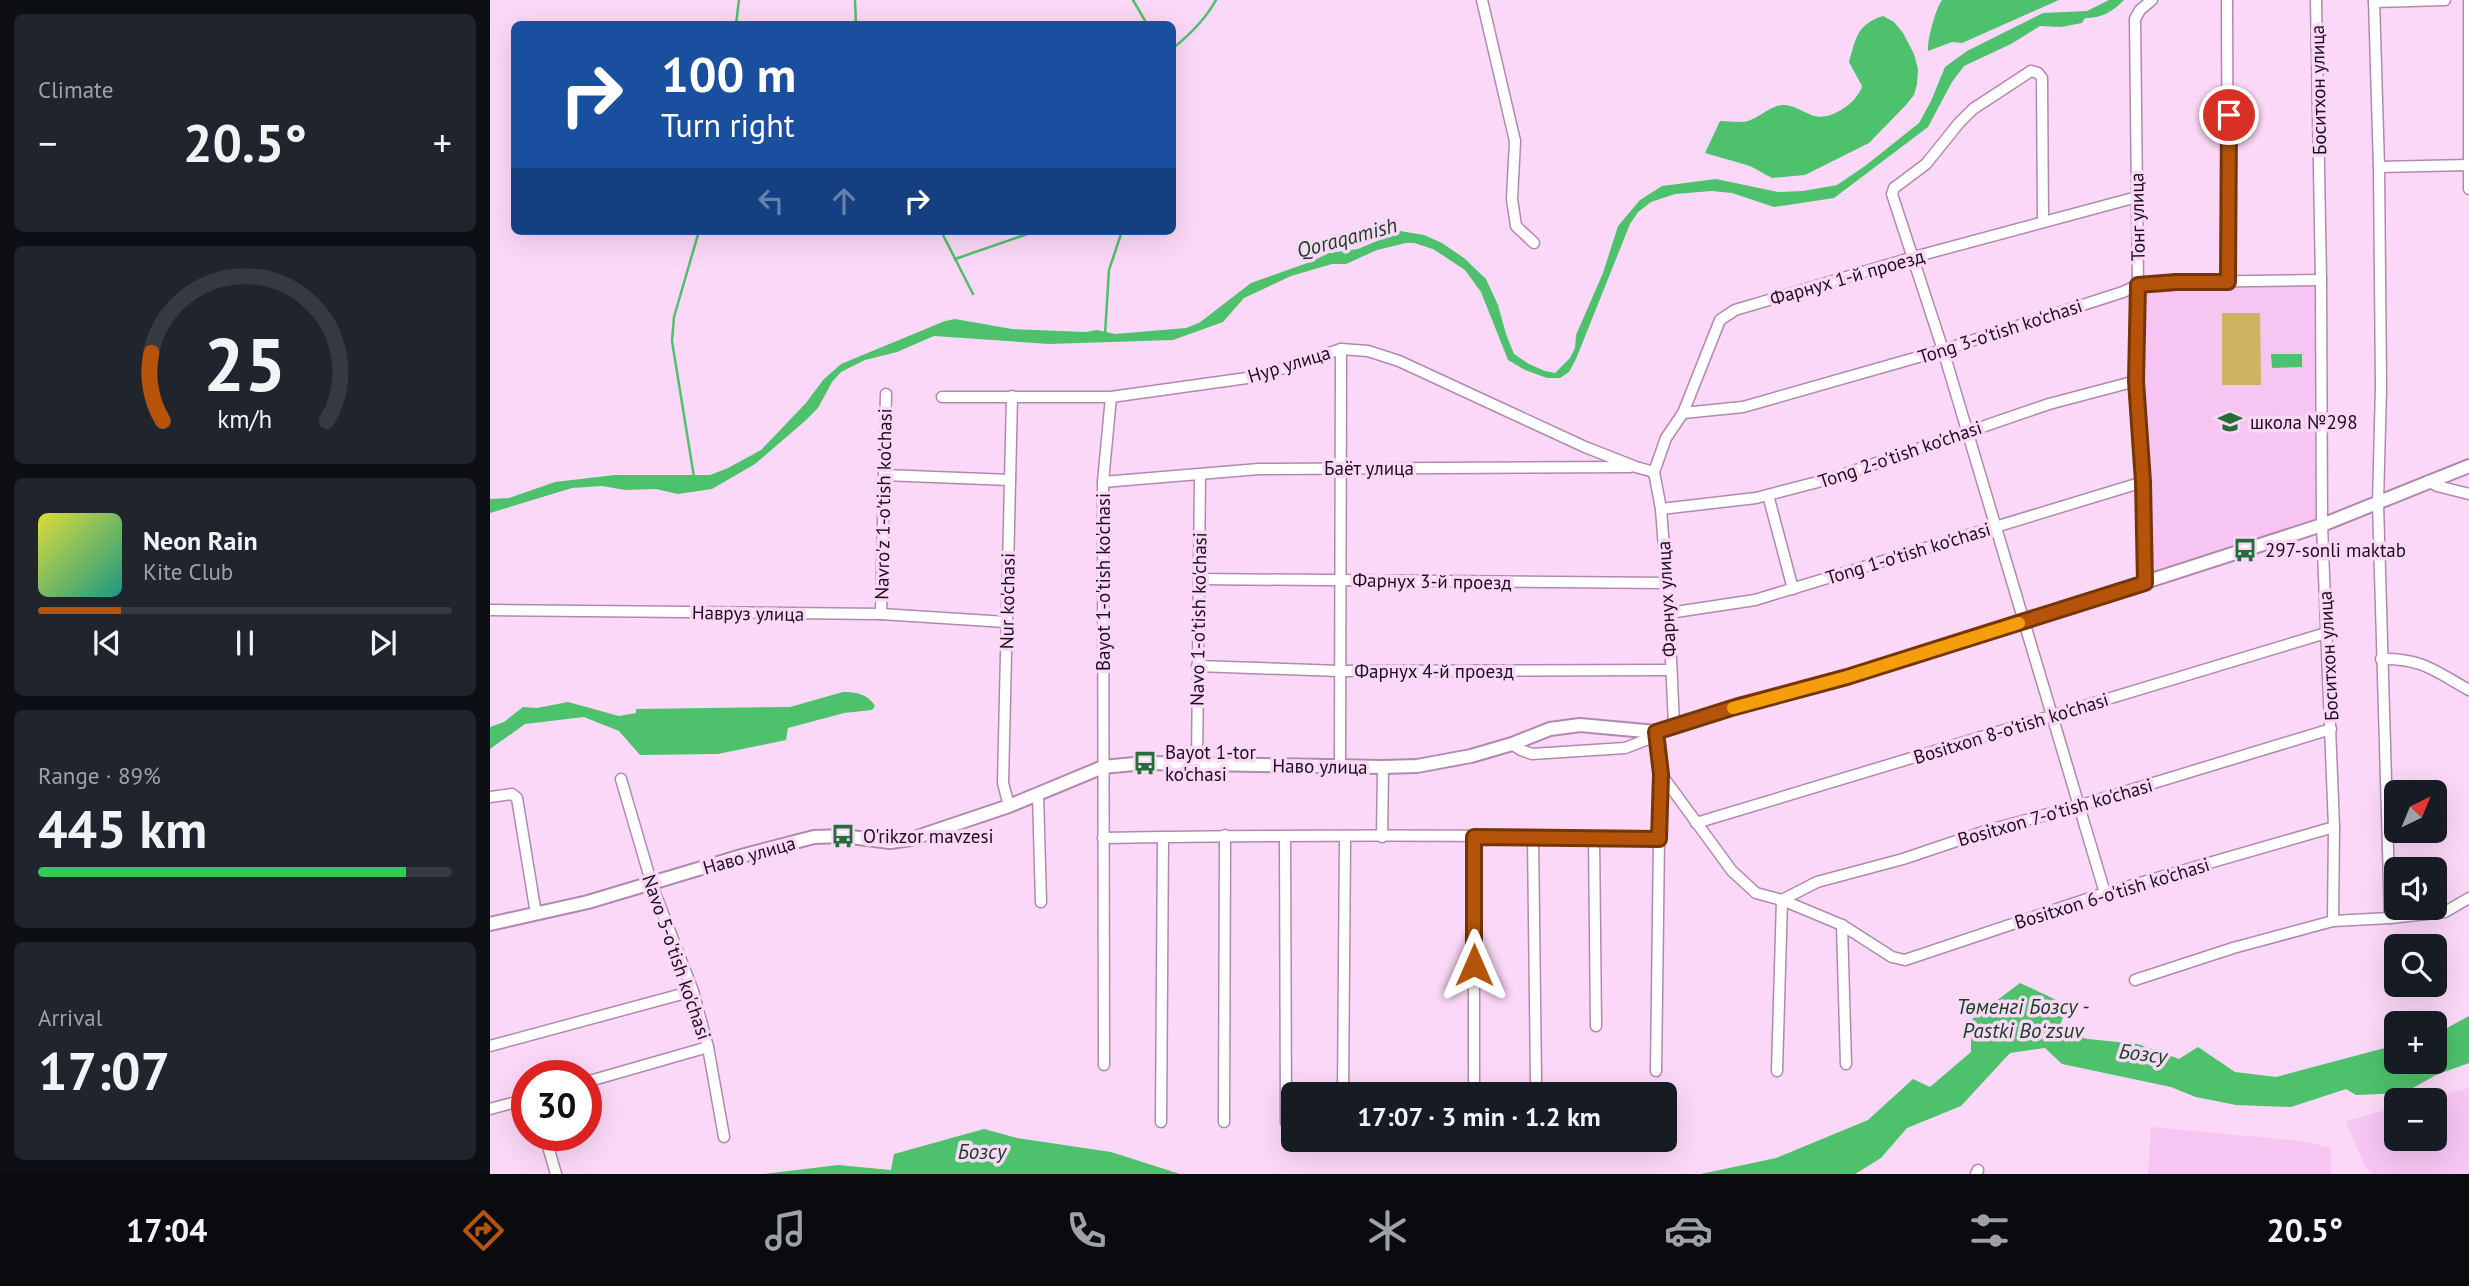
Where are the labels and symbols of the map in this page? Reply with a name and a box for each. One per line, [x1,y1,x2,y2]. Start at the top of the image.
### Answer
street label: Боситхон улица [2305,25,2331,155]
pin [2199,85,2259,145]
street label: Тонг улица [2124,173,2150,261]
water label: Qoraqamish [1294,211,1400,264]
street label: Фарнух 1-й проезд [1767,243,1927,311]
street label: Tong 3-o'tish ko'chasi [1915,293,2085,369]
street label: Нур улица [1245,340,1333,388]
street label: Navro'z 1-o'tish ko'chasi [869,408,897,600]
school or university icon: школа №298 [2216,408,2244,436]
place label: школа №298 [2250,410,2357,434]
street label: Tong 2-o'tish ko'chasi [1815,415,1985,493]
street label: Баёт улица [1324,456,1414,480]
street label: Bayot 1-o'tish ko'chasi [1091,493,1115,671]
street label: Tong 1-o'tish ko'chasi [1823,516,1993,590]
street label: Navo 1-o'tish ko'chasi [1184,532,1212,706]
bus stop icon: 297-sonli maktab [2231,536,2259,564]
place label: 297-sonli maktab [2265,538,2406,562]
street label: Фарнух улица [1651,540,1681,658]
street label: Nur ko'chasi [994,553,1020,649]
street label: Фарнух 3-й проезд [1352,568,1512,594]
street label: Боситхон улица [2313,590,2343,722]
street label: Навруз улица [692,600,804,626]
street label: Фарнух 4-й проезд [1354,659,1514,683]
street label: Bositxon 8-o'tish ko'chasi [1911,687,2111,769]
place label: Bayot 1-tor ko'chasi [1165,740,1256,786]
bus stop icon: Bayot 1-tor ko'chasi [1131,749,1159,777]
street label: Наво улица [1272,753,1368,779]
street label: Bositxon 7-o'tish ko'chasi [1955,773,2155,851]
north arrow [2384,780,2446,844]
bus stop icon: O'rikzor mavzesi [829,822,857,850]
place label: O'rikzor mavzesi [863,824,994,848]
street label: Наво улица [700,830,798,880]
street label: Bositxon 6-o'tish ko'chasi [2012,852,2212,934]
street label: Navo 5-o'tish ko'chasi [637,871,717,1043]
position arrow [1437,928,1511,1002]
water label: Төменгі Бозсу - Pastki Boʻzsuv [1956,993,2090,1044]
water label: Бозсу [2117,1037,2170,1070]
speed limit sign: 30 [511,1060,602,1151]
water label: Бозсу [958,1138,1008,1165]

